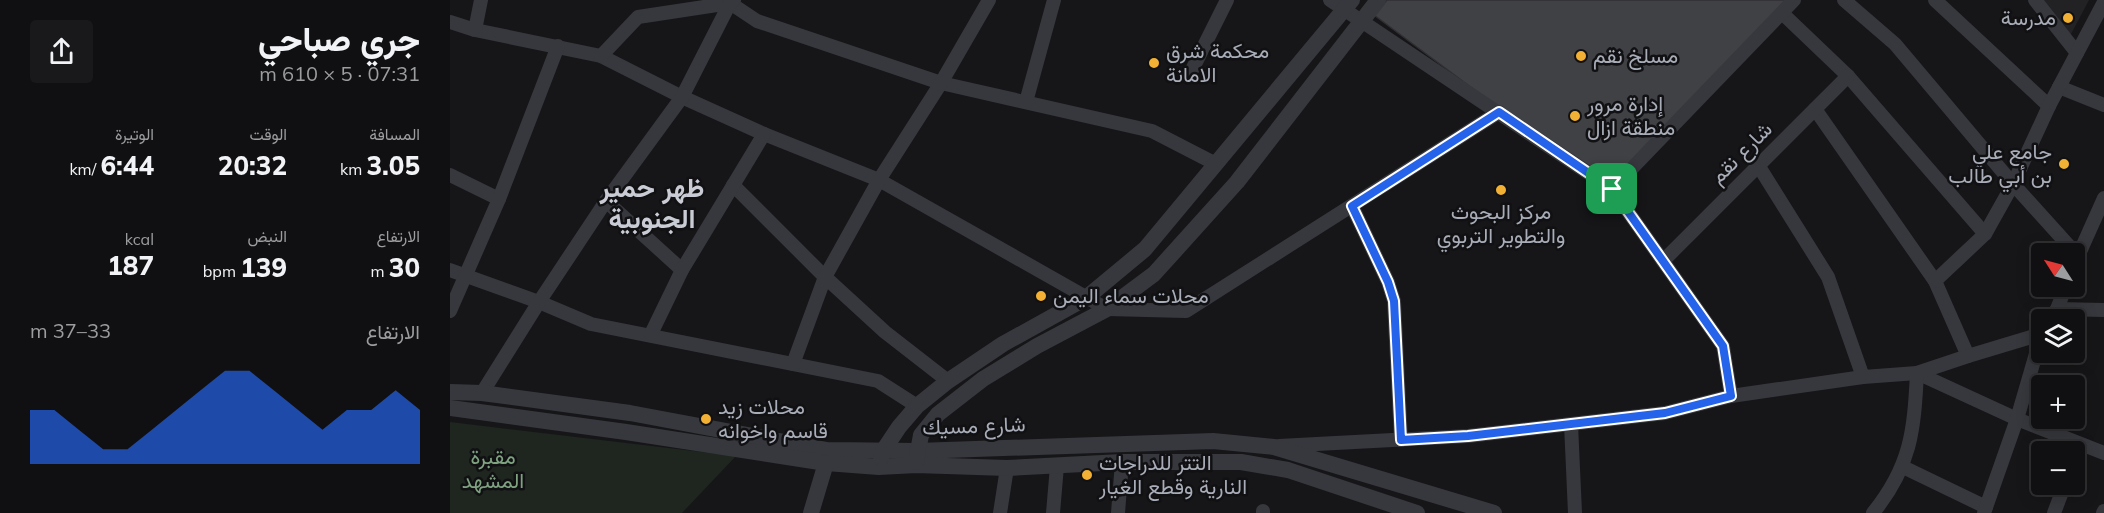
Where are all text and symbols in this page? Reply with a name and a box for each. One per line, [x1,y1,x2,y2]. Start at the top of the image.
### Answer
place label: مدرسة [2001,4,2056,31]
marker: مدرسة [2061,11,2075,25]
text: جري صباحي [258,18,420,59]
button: share [30,20,93,83]
place label: محكمة شرق الامانة [1166,37,1269,87]
place label: مسلخ نقم [1593,42,1678,70]
marker: مسلخ نقم [1574,49,1588,63]
marker: محكمة شرق الامانة [1147,56,1161,70]
text: 07:31 · 5 × 610 m [259,61,420,86]
place label: إدارة مرور منطقة ازال [1586,90,1675,141]
marker: إدارة مرور منطقة ازال [1568,109,1582,123]
street label: شارع نقم [1704,116,1778,190]
text: الوتيرة [115,124,154,144]
text: الوقت [249,124,287,144]
text: المسافة [369,124,420,144]
place label: جامع علي بن أبي طالب [1948,138,2052,193]
text: 6:44 [100,149,154,182]
text: 20:32 [218,149,287,182]
text: 3.05 [366,149,420,182]
marker: جامع علي بن أبي طالب [2057,157,2071,171]
text: /km [69,159,100,179]
text: km [340,159,366,179]
pin [1586,163,1637,214]
district label: ظهر حمير الجنوبية [599,170,704,236]
icon: arrive [1595,172,1628,205]
marker: مركز البحوث والتطوير التربوي [1494,183,1508,197]
place label: مركز البحوث والتطوير التربوي [1437,198,1565,253]
text: النبض [247,226,287,246]
text: الارتفاع [377,226,420,246]
text: kcal [125,229,154,249]
north arrow [2031,243,2085,297]
map controls [2031,243,2085,495]
text: 187 [107,249,154,282]
text: 139 [240,251,287,284]
text: 30 [389,251,420,284]
text: bpm [203,261,240,281]
text: m [371,261,389,281]
place label: محلات سماء اليمن [1053,282,1209,308]
marker: محلات سماء اليمن [1034,289,1048,303]
button: layers [2031,309,2085,363]
text: 33–37 m [30,318,111,343]
text: الارتفاع [366,319,420,344]
button: + [2031,375,2085,429]
place label: محلات زيد قاسم واخوانه [718,393,828,445]
street label: شارع مسيك [922,410,1026,442]
marker: محلات زيد قاسم واخوانه [699,412,713,426]
button: − [2031,441,2085,495]
park label: مقبرة المشهد [462,443,524,494]
place label: التتر للدراجات النارية وقطع الغيار [1098,449,1247,501]
marker: التتر للدراجات النارية وقطع الغيار [1080,468,1094,482]

